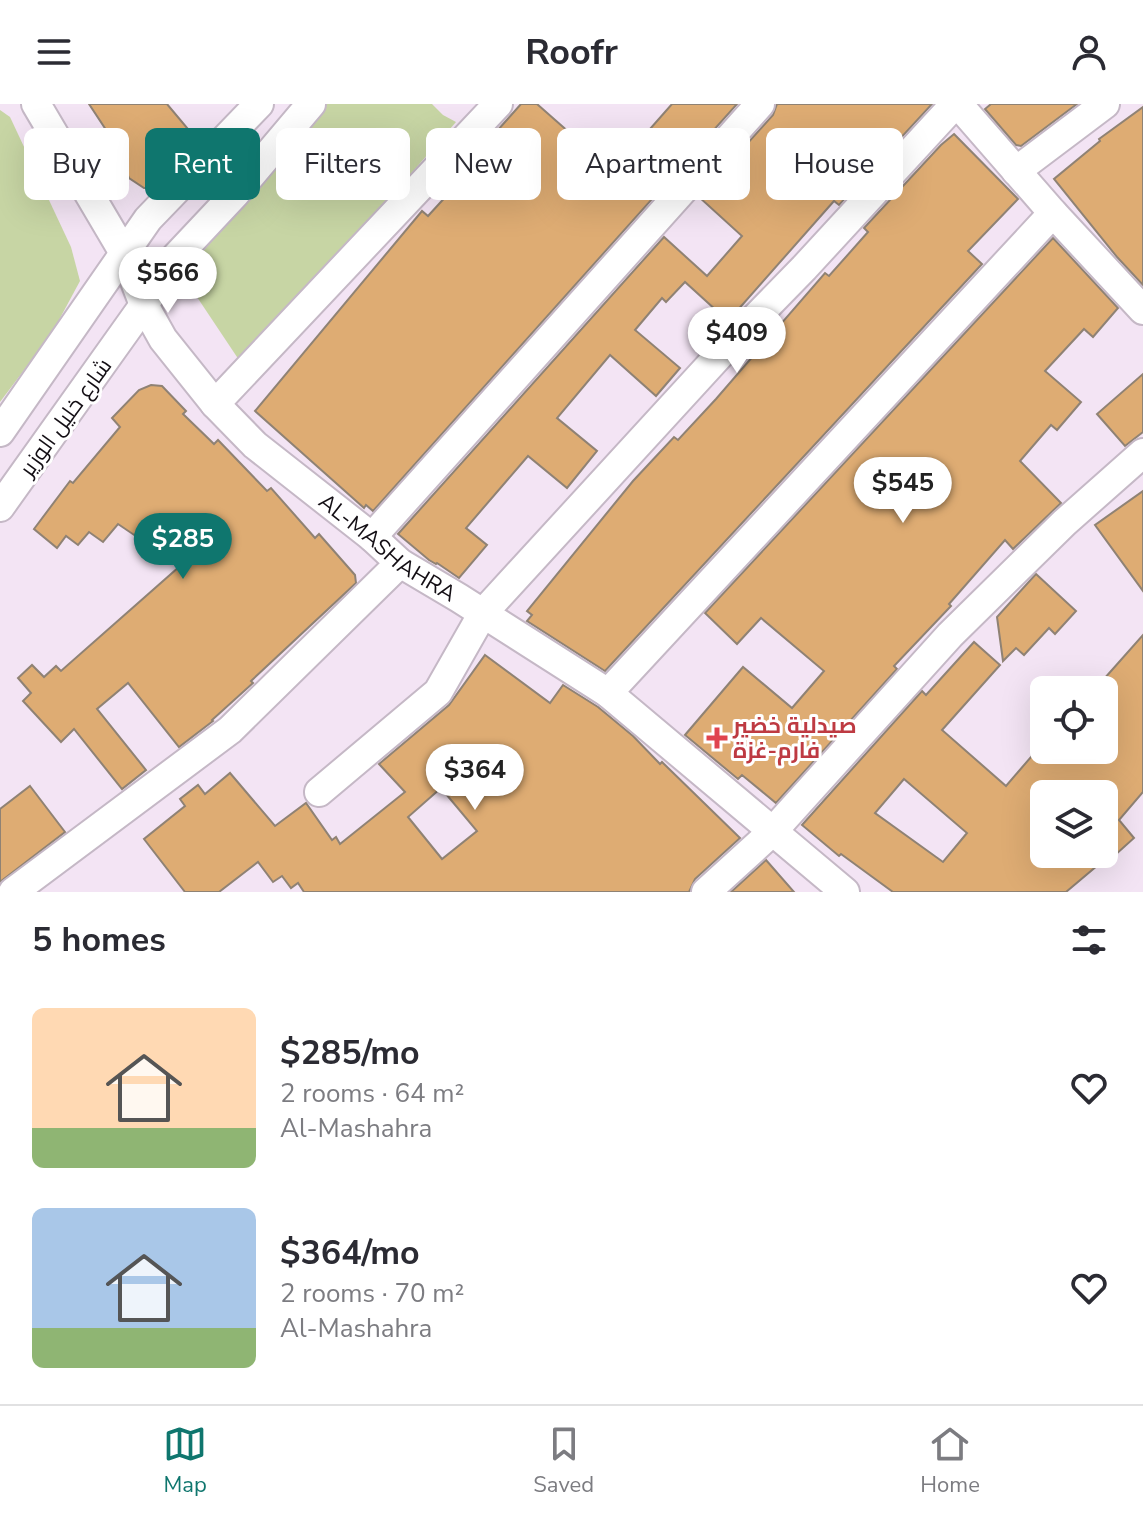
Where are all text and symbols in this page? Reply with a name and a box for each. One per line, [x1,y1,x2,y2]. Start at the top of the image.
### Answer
text: Roofr [525,28,618,77]
icon: menu [32,30,76,74]
icon: person [1067,30,1111,74]
chip: Buy [24,128,129,200]
chip: Rent [145,128,260,200]
chip: Filters [276,128,410,200]
chip: New [426,128,541,200]
chip: Apartment [557,128,750,200]
chip: House [766,128,903,200]
pin: $566 [121,247,215,315]
text: $566 [137,255,199,290]
pin: $409 [690,307,784,375]
text: $409 [706,315,768,350]
street label: شارع خليل الوزير [12,352,119,484]
pin: $545 [856,457,950,525]
text: $545 [872,465,934,500]
street label: AL-MASHAHRA [312,487,461,609]
pin: $285 [136,513,230,581]
text: $285 [152,521,214,556]
map controls [1030,676,1118,868]
button: locate [1030,676,1118,764]
place label: صيدلية خضير فارم-غزة [732,711,857,766]
marker: صيدلية خضير فارم-غزة [708,729,726,747]
pin: $364 [428,744,522,812]
text: $364 [444,752,506,787]
button: layers [1030,780,1118,868]
text: 5 homes [32,917,166,963]
icon: filters [1067,918,1111,962]
text: $285/mo [280,1030,420,1076]
icon: home [96,1040,192,1136]
icon: heart [1067,1066,1111,1110]
text: 2 rooms · 64 m² [280,1076,464,1111]
text: Al-Mashahra [280,1111,432,1146]
text: $364/mo [280,1230,420,1276]
icon: home [96,1240,192,1336]
icon: heart [1067,1266,1111,1310]
text: 2 rooms · 70 m² [280,1276,464,1311]
text: Al-Mashahra [280,1311,432,1346]
tab: Map [163,1422,207,1500]
tab: Saved [533,1422,594,1500]
tab: Home [920,1422,980,1500]

